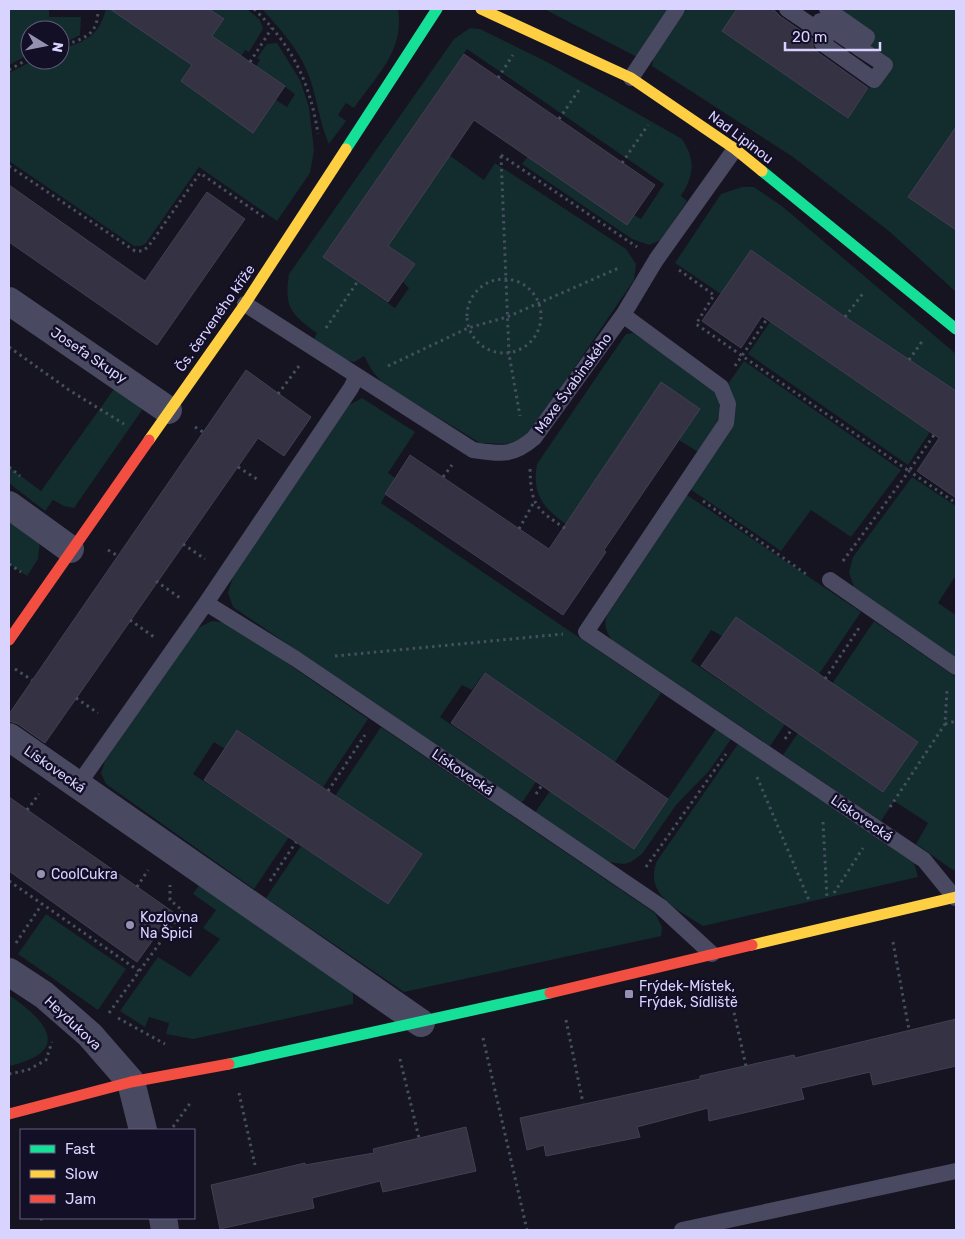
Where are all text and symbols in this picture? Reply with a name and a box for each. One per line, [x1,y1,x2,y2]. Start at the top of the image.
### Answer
north arrow [20,20,70,70]
scale bar [785,20,880,52]
text: 20 m [792,28,827,46]
text: N [48,41,67,54]
street label: Nad Lipinou [705,107,777,167]
street label: Čs. červeného kříže [171,261,259,375]
street label: Josefa Skupy [47,324,130,387]
street label: Maxe Švabinského [530,329,616,437]
street label: Lískovecká [21,742,89,797]
street label: Lískovecká [429,746,497,799]
street label: Lískovecká [828,792,896,845]
place label: CoolCukra [51,866,118,883]
marker: CoolCukra [35,868,47,880]
place label: Kozlovna Na Špici [140,909,198,942]
marker: Kozlovna Na Špici [124,919,136,931]
place label: Frýdek-Místek, Frýdek, Sídliště [639,978,738,1011]
marker: Frýdek-Místek, Frýdek, Sídliště [623,988,635,1000]
street label: Heydukova [41,993,105,1054]
legend [20,1129,195,1219]
text: Fast [65,1140,95,1158]
text: Slow [65,1165,98,1183]
text: Jam [65,1190,96,1208]

